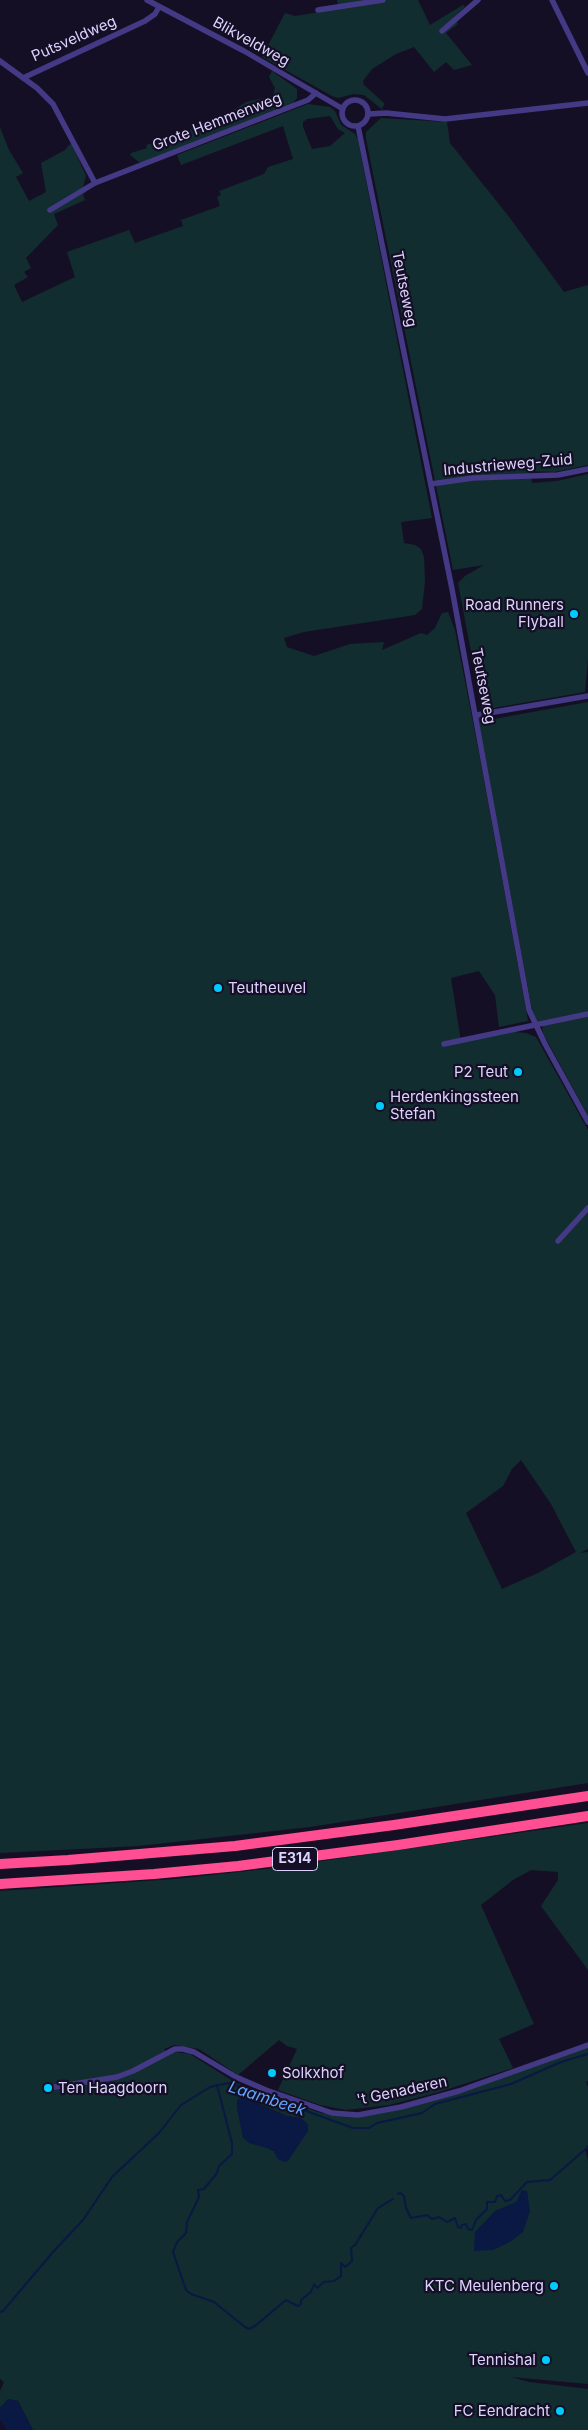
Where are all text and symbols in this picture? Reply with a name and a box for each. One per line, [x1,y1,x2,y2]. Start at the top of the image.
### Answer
street label: Putsveldweg [29,12,119,66]
street label: Blikveldweg [209,14,293,70]
street label: Grote Hemmenweg [150,89,284,155]
street label: Teutseweg [388,249,420,329]
street label: Industrieweg-Zuid [443,450,573,480]
place label: Road Runners Flyball [465,596,564,631]
marker: Road Runners Flyball [568,608,580,620]
street label: Teutseweg [467,646,499,726]
place label: Teutheuvel [228,979,306,997]
marker: Teutheuvel [212,982,224,994]
place label: P2 Teut [454,1063,508,1081]
marker: P2 Teut [512,1066,524,1078]
place label: Herdenkingssteen Stefan [390,1088,519,1123]
marker: Herdenkingssteen Stefan [374,1100,386,1112]
road number: E314 [272,1848,318,1870]
place label: Solkxhof [282,2064,344,2082]
marker: Solkxhof [266,2067,278,2079]
street label: 't Genaderen [355,2073,449,2109]
water label: Laambeek [226,2078,308,2120]
place label: Ten Haagdoorn [58,2079,167,2097]
marker: Ten Haagdoorn [42,2082,54,2094]
place label: KTC Meulenberg [425,2277,544,2295]
marker: KTC Meulenberg [548,2280,560,2292]
place label: Tennishal [469,2351,536,2369]
marker: Tennishal [540,2354,552,2366]
place label: FC Eendracht [454,2402,550,2420]
marker: FC Eendracht [554,2405,566,2417]

